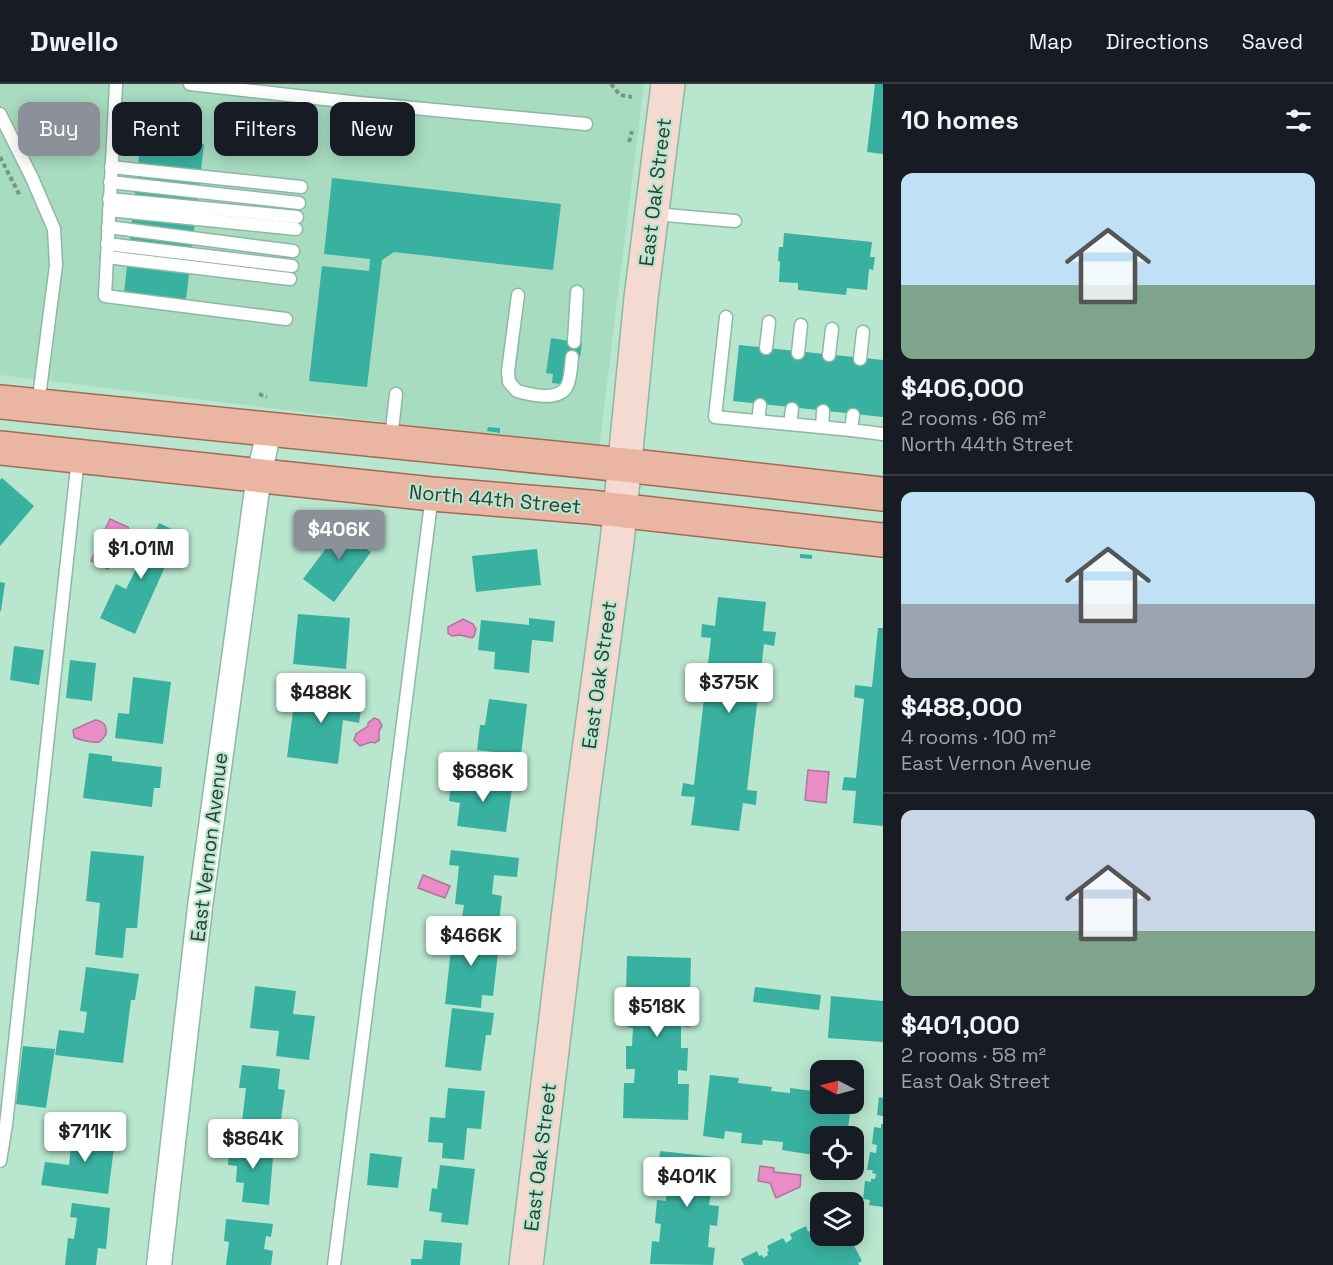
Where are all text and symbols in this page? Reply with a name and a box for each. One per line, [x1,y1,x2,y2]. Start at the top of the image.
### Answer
text: Dwello [30,23,119,59]
text: Map [1029,28,1073,55]
text: Directions [1106,28,1209,55]
text: Saved [1242,28,1303,55]
chip: Buy [18,102,100,156]
chip: Rent [112,102,202,156]
chip: Filters [214,102,318,156]
chip: New [330,102,415,156]
text: 10 homes [901,103,1019,137]
icon: filters [1282,104,1315,137]
street label: East Oak Street [633,116,677,268]
icon: home [1054,212,1162,320]
text: $406,000 [901,371,1024,405]
text: 2 rooms · 66 m² [901,405,1046,431]
text: North 44th Street [901,431,1074,457]
street label: North 44th Street [408,479,582,519]
pin: $406K [297,510,381,561]
text: $406K [308,516,370,542]
pin: $1.01M [92,529,190,580]
icon: home [1054,531,1162,639]
text: $1.01M [108,535,174,561]
street label: East Oak Street [576,599,622,751]
pin: $375K [687,663,771,714]
text: $375K [699,669,759,695]
pin: $488K [279,673,363,724]
text: $488K [290,679,352,705]
text: $488,000 [901,690,1022,724]
text: 4 rooms · 100 m² [901,724,1056,750]
text: East Vernon Avenue [901,750,1091,776]
street label: East Vernon Avenue [184,751,234,943]
pin: $686K [441,752,525,803]
text: $686K [452,758,514,784]
icon: home [1054,849,1162,957]
pin: $466K [429,916,513,967]
text: $466K [440,922,502,948]
pin: $518K [615,987,699,1038]
text: $518K [628,993,686,1019]
text: $401,000 [901,1008,1020,1042]
text: 2 rooms · 58 m² [901,1042,1046,1068]
north arrow [810,1060,864,1114]
map controls [810,1060,864,1246]
text: East Oak Street [901,1068,1050,1094]
street label: East Oak Street [518,1081,562,1233]
pin: $711K [43,1112,127,1163]
text: $711K [58,1118,112,1144]
pin: $864K [211,1119,295,1170]
text: $864K [222,1125,284,1151]
button: locate [810,1126,864,1180]
pin: $401K [645,1157,729,1208]
text: $401K [657,1163,717,1189]
button: layers [810,1192,864,1246]

